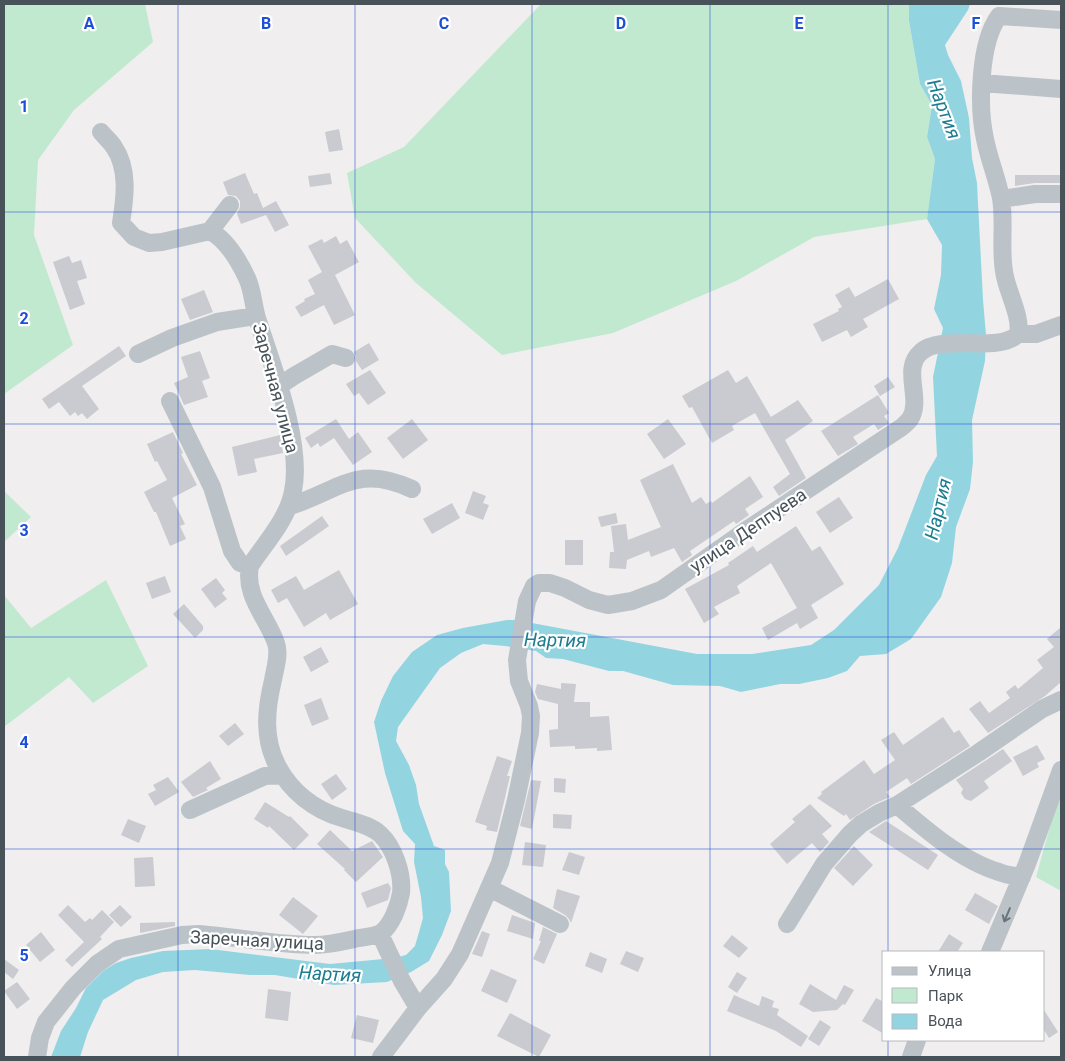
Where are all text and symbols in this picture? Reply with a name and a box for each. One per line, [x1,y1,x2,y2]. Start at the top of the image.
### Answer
text: A [84,14,95,33]
text: B [261,14,271,33]
text: C [439,14,449,33]
text: D [616,14,626,33]
text: E [795,14,804,33]
text: F [972,14,981,33]
water label: Нартия [922,76,966,142]
text: 1 [19,97,29,116]
text: 2 [19,309,29,328]
street label: Заречная улица [249,321,303,455]
water label: Нартия [920,476,956,542]
street label: улица Деппуева [686,483,810,577]
text: 3 [19,521,29,540]
water label: Нартия [524,628,586,652]
text: 4 [19,733,29,752]
one-way arrow [1001,907,1011,922]
street label: Заречная улица [190,926,324,954]
text: 5 [19,946,29,965]
legend [882,951,1045,1041]
water label: Нартия [298,961,362,987]
text: Улица [928,962,971,980]
text: Парк [928,987,963,1005]
text: Вода [928,1012,963,1030]

